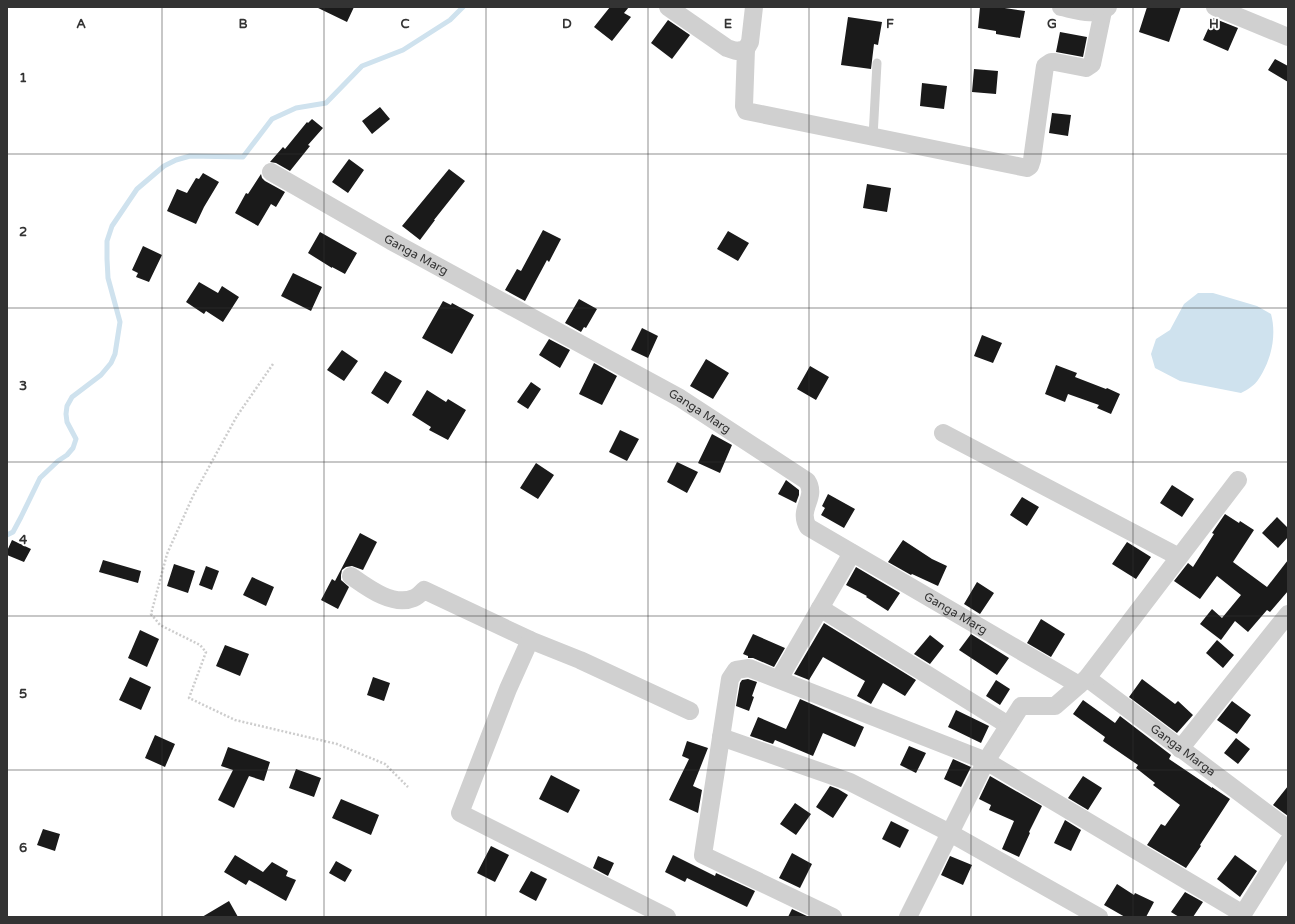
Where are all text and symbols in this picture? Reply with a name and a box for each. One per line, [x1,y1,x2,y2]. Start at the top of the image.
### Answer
text: A [76,16,86,32]
text: B [238,16,248,32]
text: C [400,16,410,32]
text: D [562,16,572,32]
text: E [724,16,732,32]
text: F [886,16,894,32]
text: G [1047,16,1057,32]
text: H [1209,16,1219,32]
text: 1 [19,70,27,86]
text: 2 [19,224,27,240]
street label: Ganga Marg [382,231,451,278]
text: 3 [19,378,27,394]
street label: Ganga Marg [666,386,733,436]
text: 4 [19,532,28,548]
street label: Ganga Marg [922,589,990,637]
text: 5 [19,686,27,702]
street label: Ganga Marga [1148,721,1218,779]
text: 6 [19,840,27,856]

